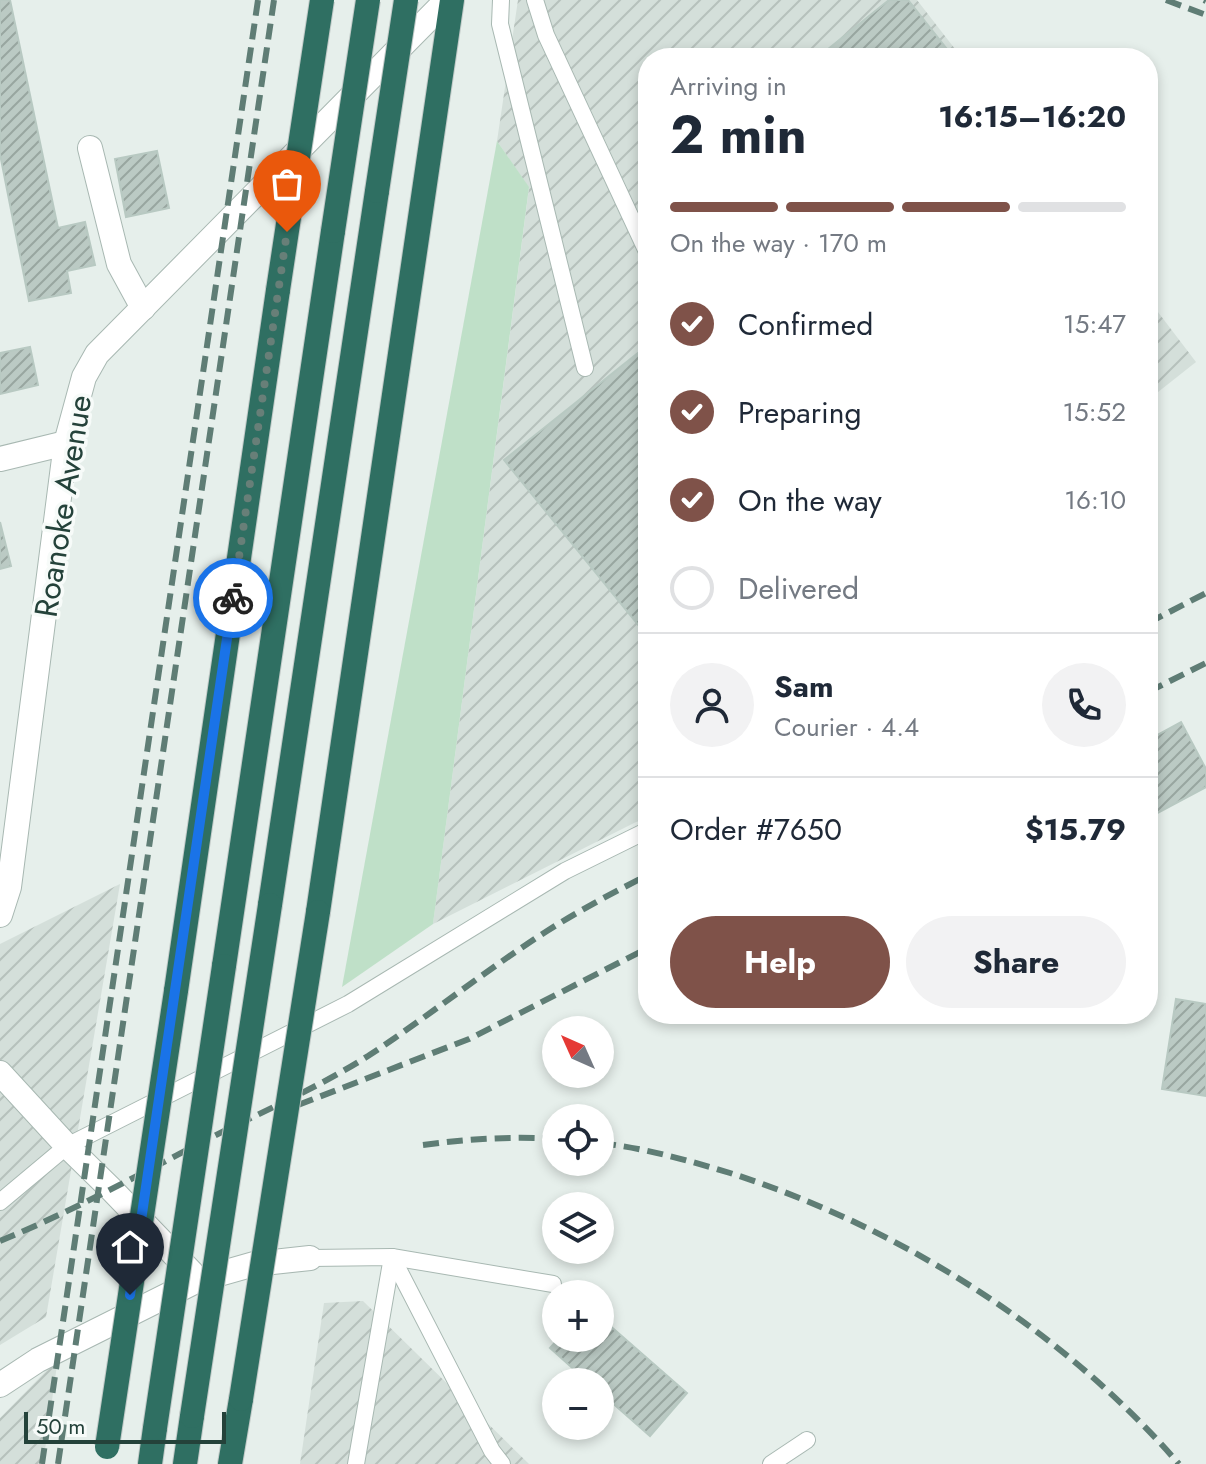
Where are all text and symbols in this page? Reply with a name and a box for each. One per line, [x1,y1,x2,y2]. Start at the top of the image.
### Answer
text: Arriving in [670,67,787,105]
text: 16:15–16:20 [938,95,1126,138]
text: 2 min [670,97,807,173]
pin [253,150,321,232]
icon: bag [265,162,309,206]
text: On the way · 170 m [670,224,887,262]
icon: check [670,302,714,346]
text: Confirmed [738,303,873,346]
text: 15:47 [1063,305,1126,343]
icon: check [670,390,714,434]
text: Preparing [738,391,862,434]
street label: Roanoke Avenue [23,392,103,620]
text: 15:52 [1062,393,1126,431]
icon: check [670,478,714,522]
text: On the way [738,479,882,522]
text: 16:10 [1064,481,1126,519]
courier [193,558,273,638]
text: Delivered [738,567,859,610]
icon: bike [211,576,255,620]
button: person [670,663,754,747]
button: phone [1042,663,1126,747]
text: Sam [774,665,834,708]
text: Courier · 4.4 [774,708,919,746]
text: Order #7650 [670,808,842,851]
text: $15.79 [1025,808,1126,851]
button: Help [670,916,890,1008]
button: Share [906,916,1126,1008]
north arrow [542,1016,614,1088]
map controls [542,1016,614,1440]
button: locate [542,1104,614,1176]
button: layers [542,1192,614,1264]
pin [96,1213,164,1295]
icon: home [108,1225,152,1269]
button: + [542,1280,614,1352]
button: − [542,1368,614,1440]
scale bar [24,1408,226,1444]
text: 50 m [36,1410,85,1442]

